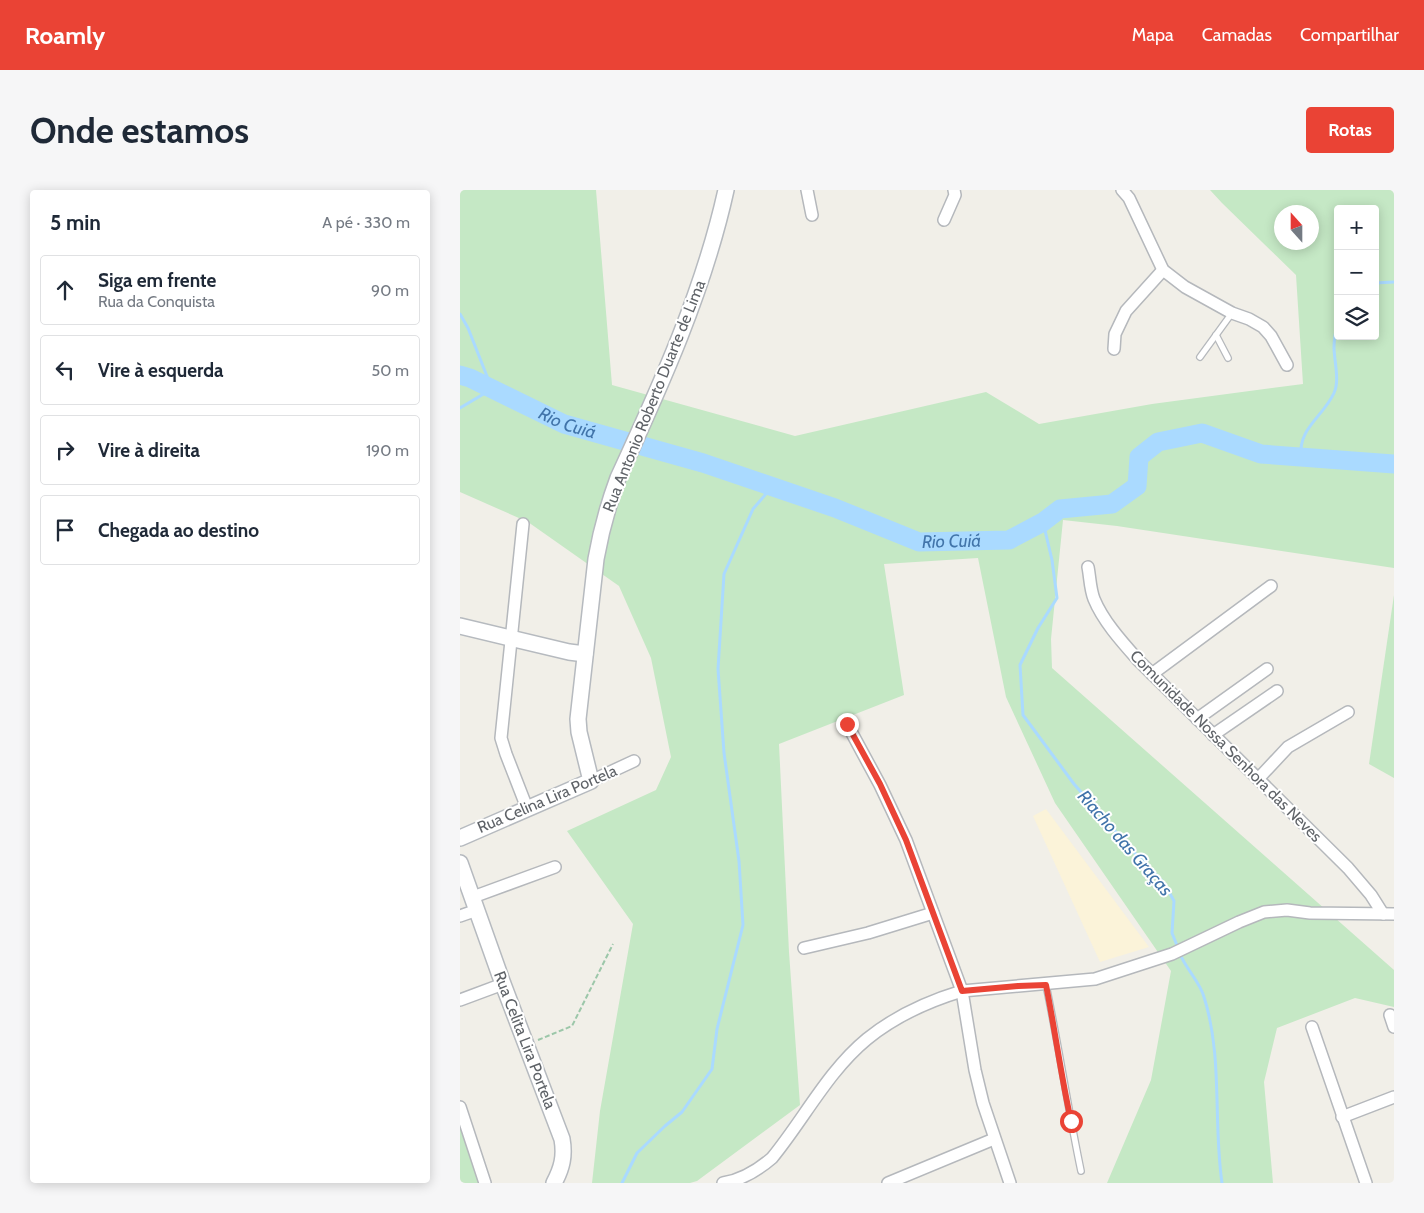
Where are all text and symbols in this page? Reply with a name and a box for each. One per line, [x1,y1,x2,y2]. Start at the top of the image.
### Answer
text: Roamly [25,21,105,50]
text: Mapa [1132,24,1174,46]
text: Camadas [1202,24,1272,46]
text: Compartilhar [1300,24,1399,46]
button: Rotas [1306,107,1394,153]
text: Onde estamos [30,109,249,152]
north arrow [1274,205,1319,250]
map controls [1334,205,1379,340]
button: + [1334,205,1379,250]
text: 5 min [50,210,101,235]
text: A pé · 330 m [322,213,410,232]
button: − [1334,250,1379,295]
text: Siga em frente [98,269,216,292]
icon: ahead [51,276,79,304]
street label: Rua Antonio Roberto Duarte de Lima [599,277,709,515]
text: 90 m [371,281,409,300]
text: Rua da Conquista [98,292,215,311]
button: layers [1334,295,1379,340]
icon: left [51,356,79,384]
text: Vire à esquerda [98,359,224,382]
text: 50 m [372,361,409,380]
water label: Rio Cuiá [535,402,598,443]
icon: right [51,436,79,464]
text: Vire à direita [98,439,200,462]
text: 190 m [366,441,409,460]
icon: arrive [51,516,79,544]
text: Chegada ao destino [98,519,259,542]
water label: Rio Cuiá [922,530,981,553]
street label: Comunidade Nossa Senhora das Neves [1126,646,1326,846]
route end [836,713,859,736]
street label: Rua Celina Lira Portela [474,761,620,837]
water label: Riacho das Graças [1073,786,1177,900]
street label: Rua Celita Lira Portela [490,968,560,1112]
route start [1060,1110,1083,1133]

